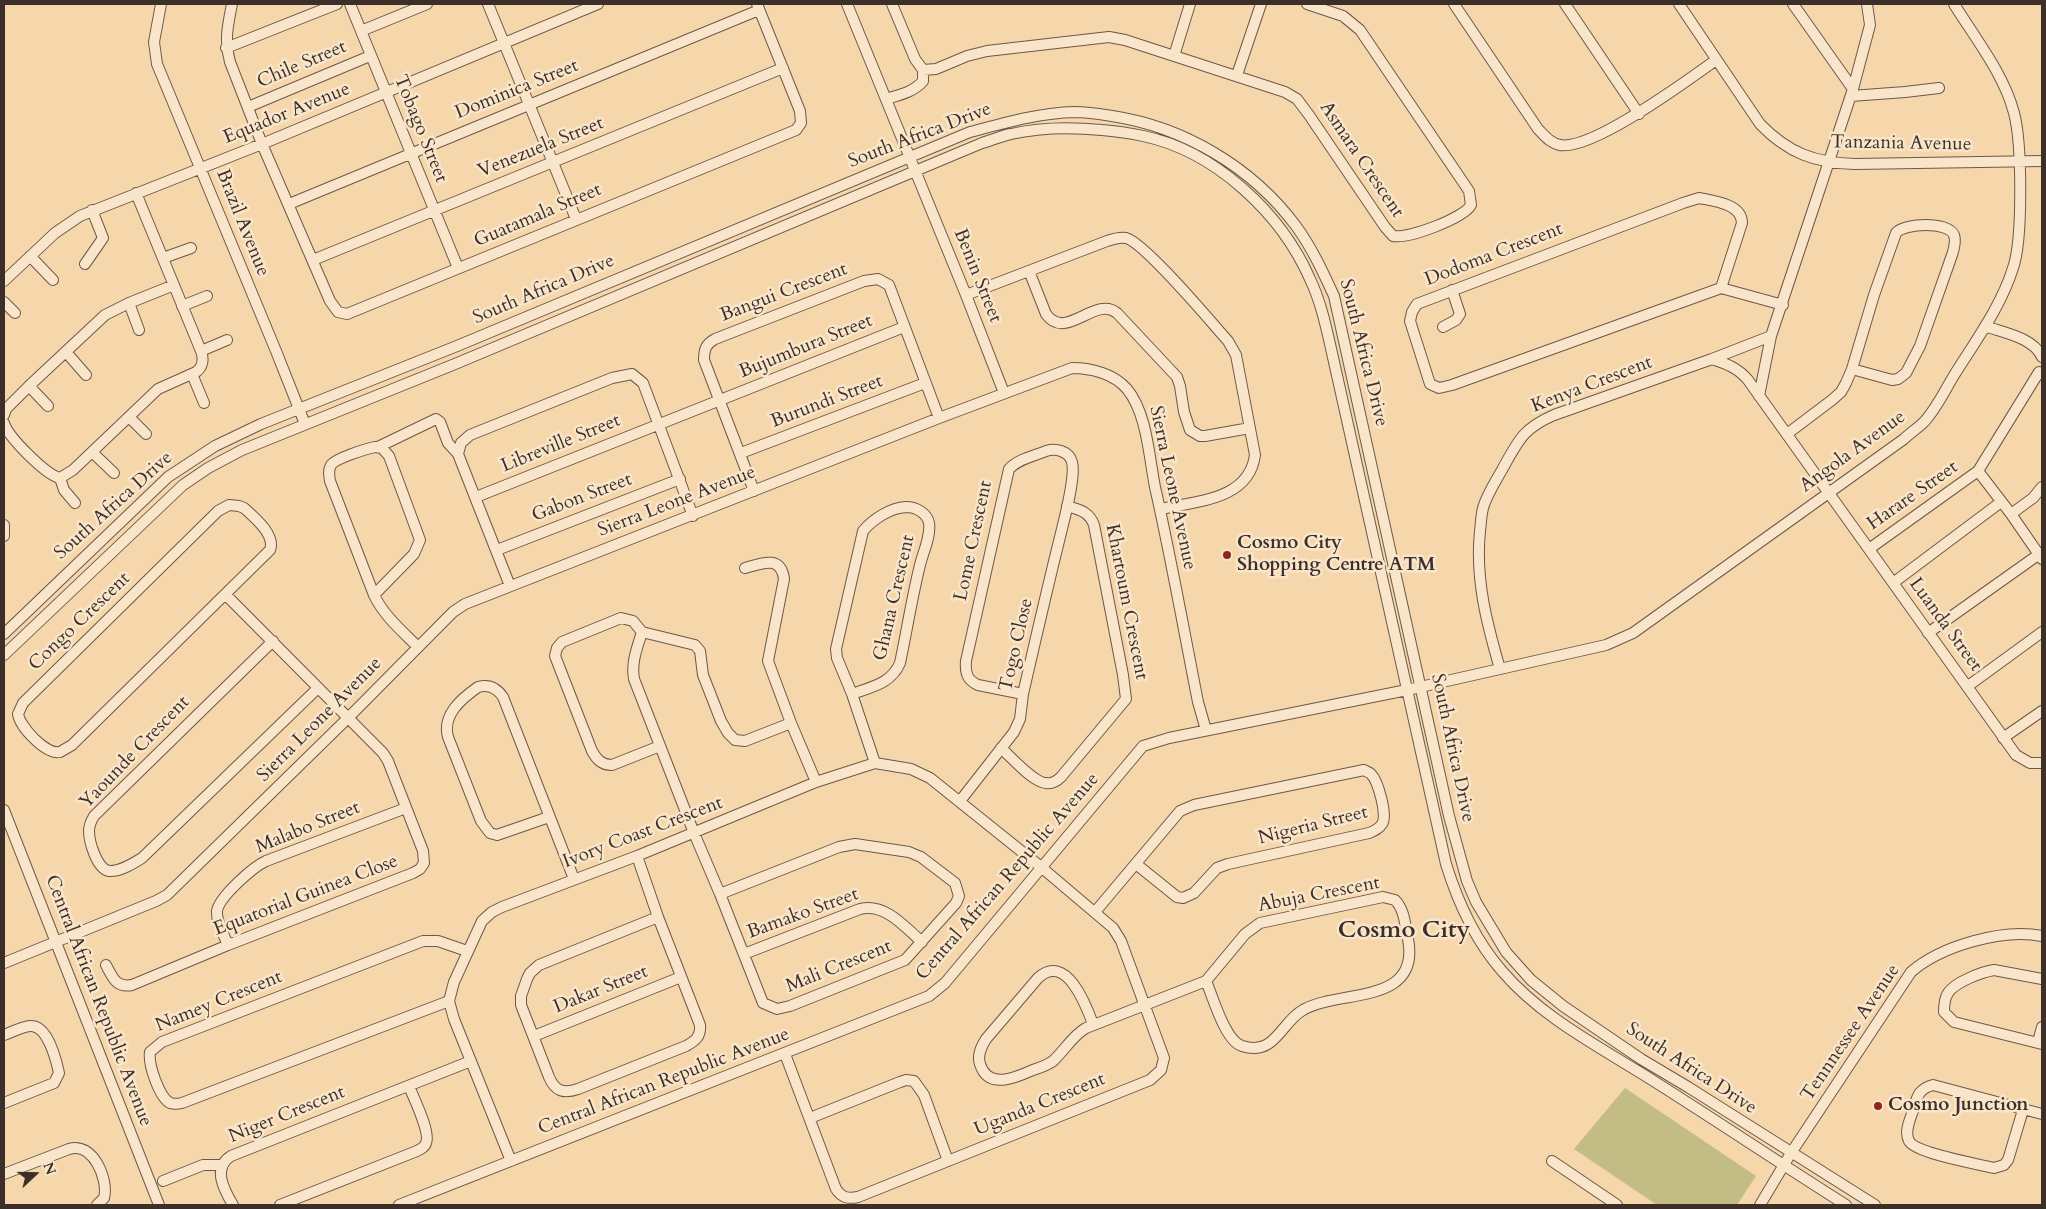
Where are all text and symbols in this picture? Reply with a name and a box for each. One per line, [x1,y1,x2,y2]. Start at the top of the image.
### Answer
street label: Chile Street [254,36,350,94]
street label: Dominica Street [452,55,582,125]
street label: Tobago Street [388,72,452,186]
street label: Equador Avenue [220,78,354,150]
street label: South Africa Drive [845,98,995,174]
street label: Asmara Crescent [1314,98,1408,222]
street label: Venezuela Street [475,112,607,184]
street label: Tanzania Avenue [1830,131,1972,157]
street label: Brazil Avenue [210,166,274,280]
street label: Guatamala Street [471,179,605,253]
street label: Dodoma Crescent [1422,218,1566,292]
street label: Benin Street [948,226,1006,326]
street label: South Africa Drive [470,250,618,330]
street label: Bangui Crescent [717,258,851,328]
street label: South Africa Drive [1334,277,1392,429]
street label: Bujumbura Street [736,310,876,384]
street label: Kenya Crescent [1528,352,1656,418]
street label: Burundi Street [768,370,886,434]
street label: Sierra Leone Avenue [1143,404,1201,572]
street label: Angola Avenue [1796,406,1910,498]
street label: Libreville Street [498,410,624,478]
street label: South Africa Drive [50,447,178,565]
street label: Harare Street [1863,456,1963,536]
street label: Sierra Leone Avenue [595,461,759,543]
street label: Gabon Street [529,468,635,528]
street label: Lome Crescent [950,479,998,603]
street label: Khartoum Crescent [1100,522,1152,682]
street label: Ghana Crescent [869,533,921,663]
place label: Cosmo City Shopping Centre ATM [1237,533,1436,577]
marker: Cosmo City Shopping Centre ATM [1221,549,1233,561]
street label: Congo Crescent [25,568,135,676]
street label: Luanda Street [1903,574,1987,676]
street label: Togo Close [995,596,1039,694]
street label: Sierra Leone Avenue [253,653,387,787]
street label: South Africa Drive [1425,672,1479,824]
street label: Yaounde Crescent [75,692,195,814]
street label: Central African Republic Avenue [912,769,1104,985]
street label: Ivory Coast Crescent [560,792,726,874]
street label: Malabo Street [253,797,363,859]
street label: Nigeria Street [1256,801,1370,851]
street label: Equatorial Guinea Close [211,850,401,942]
street label: Central African Republic Avenue [39,872,157,1130]
street label: Abuja Crescent [1256,872,1382,918]
street label: Bamako Street [744,883,862,945]
district label: Cosmo City [1338,917,1470,945]
street label: Mali Crescent [783,935,895,999]
street label: Tennnessee Avenue [1797,960,1905,1106]
street label: Dakar Street [550,961,652,1019]
street label: Namey Crescent [152,966,286,1038]
street label: South Africa Drive [1621,1018,1761,1120]
street label: Central African Republic Avenue [535,1023,793,1141]
street label: Uganda Crescent [971,1068,1109,1142]
street label: Niger Crescent [226,1081,348,1149]
place label: Cosmo Junction [1888,1095,2029,1117]
marker: Cosmo Junction [1872,1100,1884,1112]
north arrow [10,1149,60,1199]
text: N [38,1159,61,1178]

